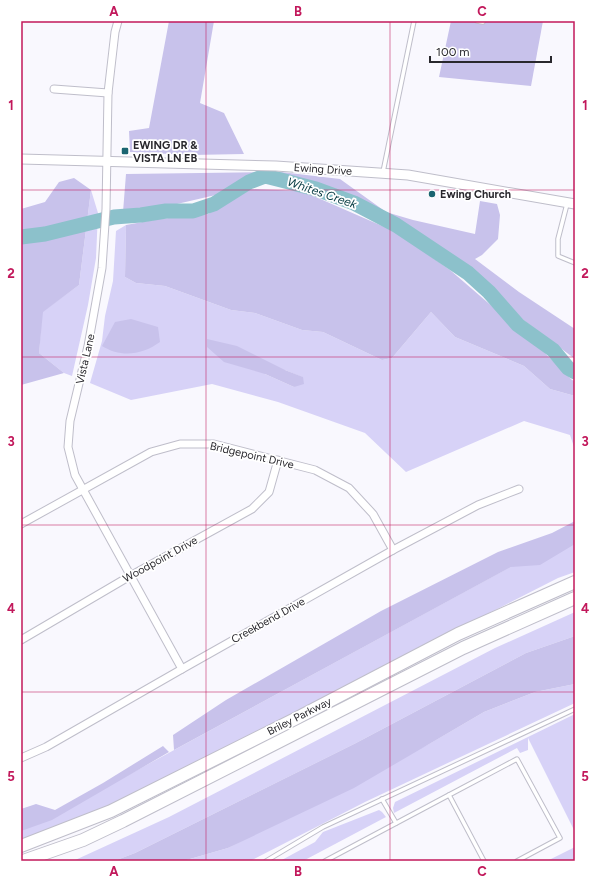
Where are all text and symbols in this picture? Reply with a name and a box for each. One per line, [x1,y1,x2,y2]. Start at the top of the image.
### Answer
text: A [109,4,119,19]
text: B [294,4,302,19]
text: C [477,4,487,19]
scale bar [430,38,551,64]
text: 100 m [436,45,470,59]
text: 1 [8,98,14,113]
text: 1 [582,98,588,113]
place label: EWING DR & VISTA LN EB [133,139,198,165]
marker: EWING DR & VISTA LN EB [120,146,130,156]
street label: Ewing Drive [293,161,353,178]
water label: Whites Creek [285,175,360,212]
place label: Ewing Church [440,188,511,201]
marker: Ewing Church [427,189,437,199]
text: 2 [7,266,15,281]
text: 2 [581,266,589,281]
street label: Vista Lane [73,333,98,386]
text: 3 [7,434,15,449]
text: 3 [581,434,589,449]
street label: Bridgepoint Drive [209,440,295,471]
street label: Woodpoint Drive [121,534,200,585]
street label: Creekbend Drive [229,595,307,646]
text: 4 [7,601,15,616]
text: 4 [581,601,589,616]
street label: Briley Parkway [265,695,334,738]
text: 5 [7,769,15,784]
text: 5 [581,769,589,784]
text: A [109,864,119,879]
text: B [294,864,302,879]
text: C [477,864,487,879]

